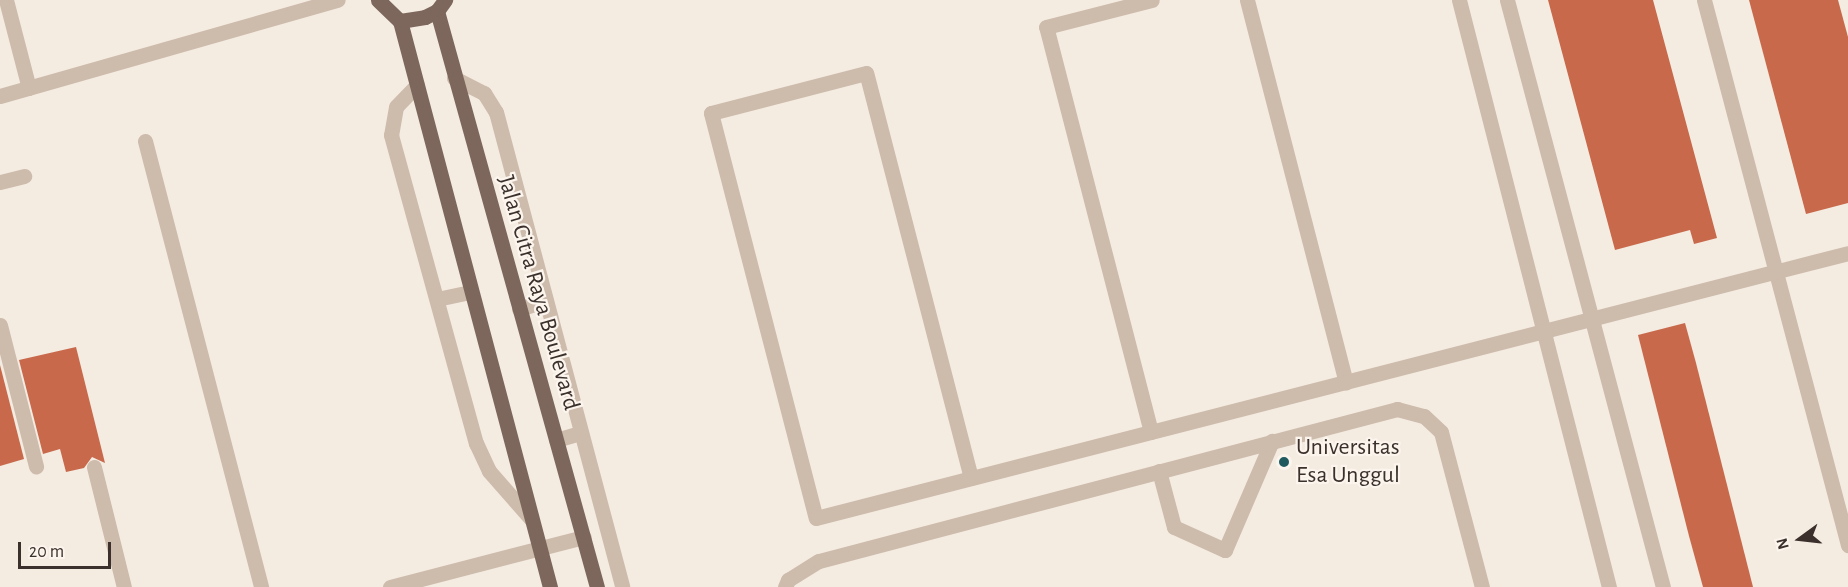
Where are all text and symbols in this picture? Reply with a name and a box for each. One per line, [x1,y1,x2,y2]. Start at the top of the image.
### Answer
street label: Jalan Citra Raya Boulevard [491,172,585,414]
place label: Universitas Esa Unggul [1296,434,1400,490]
marker: Universitas Esa Unggul [1277,455,1291,469]
north arrow [1770,509,1830,569]
scale bar [21,530,114,568]
text: N [1773,536,1792,551]
text: 20 m [29,543,64,561]

